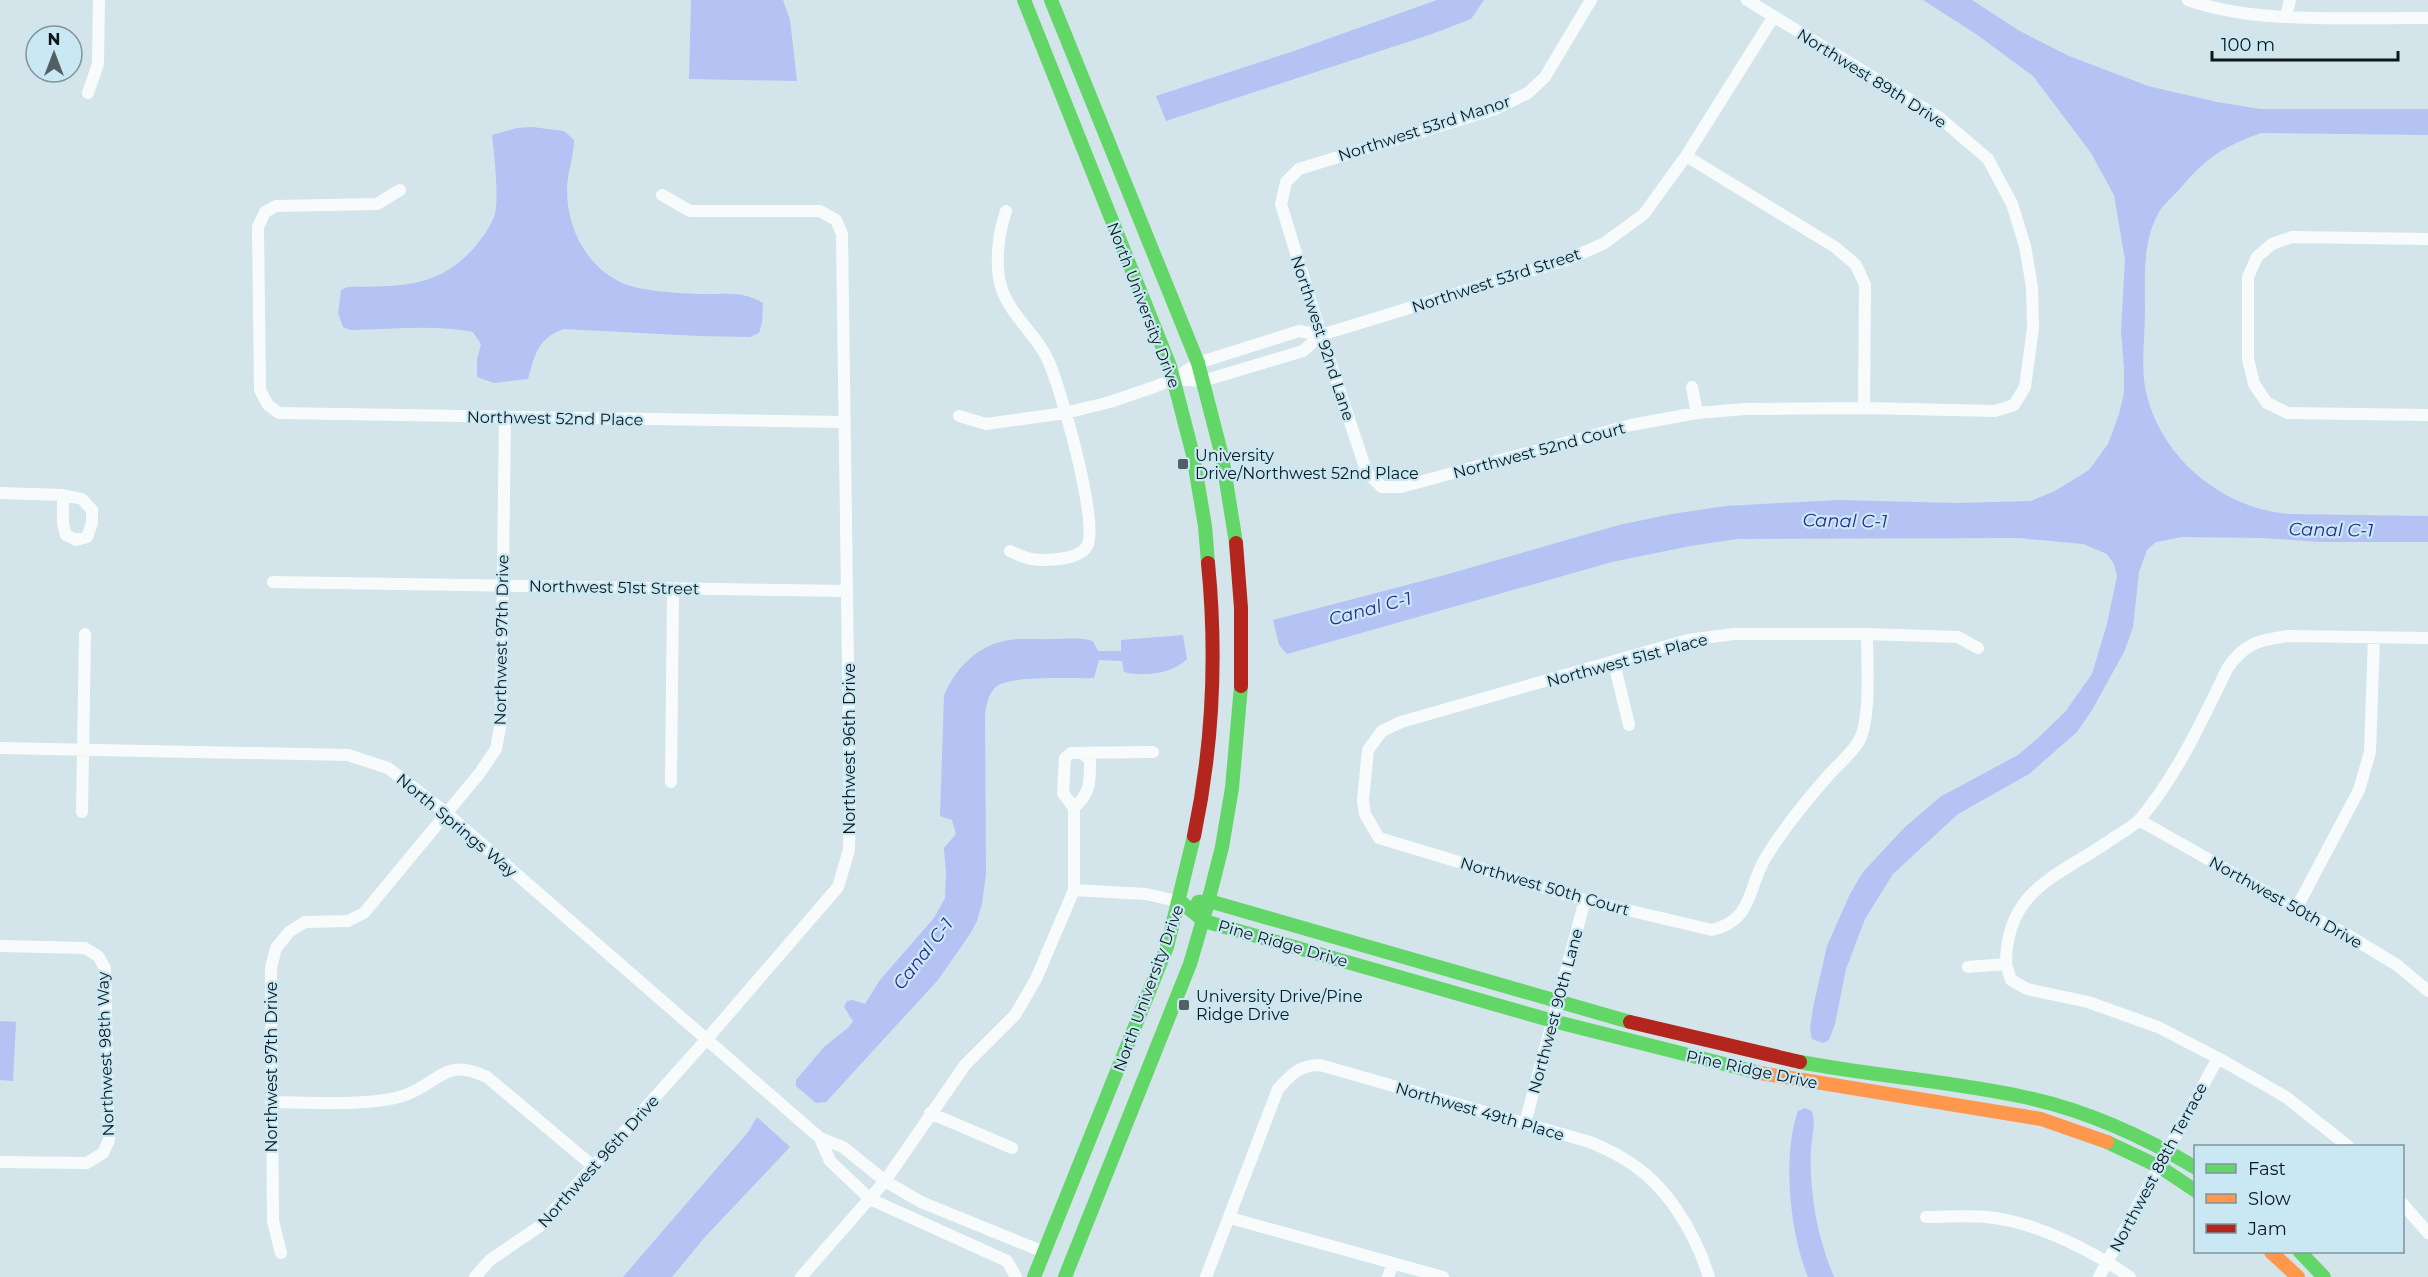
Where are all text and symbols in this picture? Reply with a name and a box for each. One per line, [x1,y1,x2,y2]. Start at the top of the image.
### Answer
north arrow [24,24,84,84]
scale bar [2212,24,2398,62]
street label: Northwest 89th Drive [1794,25,1950,132]
text: N [48,30,60,49]
text: 100 m [2221,34,2275,56]
street label: Northwest 53rd Manor [1336,92,1513,165]
street label: North University Drive [1103,220,1184,391]
street label: Northwest 53rd Street [1409,244,1583,317]
street label: Northwest 92nd Lane [1287,253,1358,423]
street label: Northwest 52nd Place [467,407,643,430]
street label: Northwest 52nd Court [1451,418,1628,483]
place label: University Drive/Northwest 52nd Place [1195,446,1419,483]
marker: University Drive/Northwest 52nd Place [1176,457,1190,471]
water label: Canal C-1 [1802,509,1888,533]
water label: Canal C-1 [2288,518,2374,542]
street label: Northwest 97th Drive [491,554,512,726]
street label: Northwest 51st Street [529,577,700,598]
water label: Canal C-1 [1326,587,1414,631]
street label: Northwest 51st Place [1545,630,1710,691]
street label: Northwest 96th Drive [840,663,859,835]
street label: North Springs Way [393,770,521,881]
street label: Northwest 50th Drive [2206,852,2366,952]
street label: Northwest 50th Court [1458,853,1632,920]
street label: North University Drive [1109,902,1188,1074]
water label: Canal C-1 [888,913,958,994]
street label: Pine Ridge Drive [1216,916,1350,971]
street label: Northwest 90th Lane [1524,926,1587,1096]
street label: Northwest 98th Way [93,971,118,1137]
street label: Northwest 97th Drive [262,981,281,1153]
place label: University Drive/Pine Ridge Drive [1196,987,1363,1024]
marker: University Drive/Pine Ridge Drive [1177,998,1191,1012]
street label: Pine Ridge Drive [1684,1046,1819,1093]
street label: Northwest 49th Place [1393,1078,1566,1145]
street label: Northwest 88th Terrace [2106,1079,2211,1255]
street label: Northwest 96th Drive [534,1091,663,1232]
legend [2194,1145,2404,1253]
text: Fast [2248,1158,2286,1180]
text: Slow [2248,1188,2291,1210]
text: Jam [2247,1218,2287,1240]

